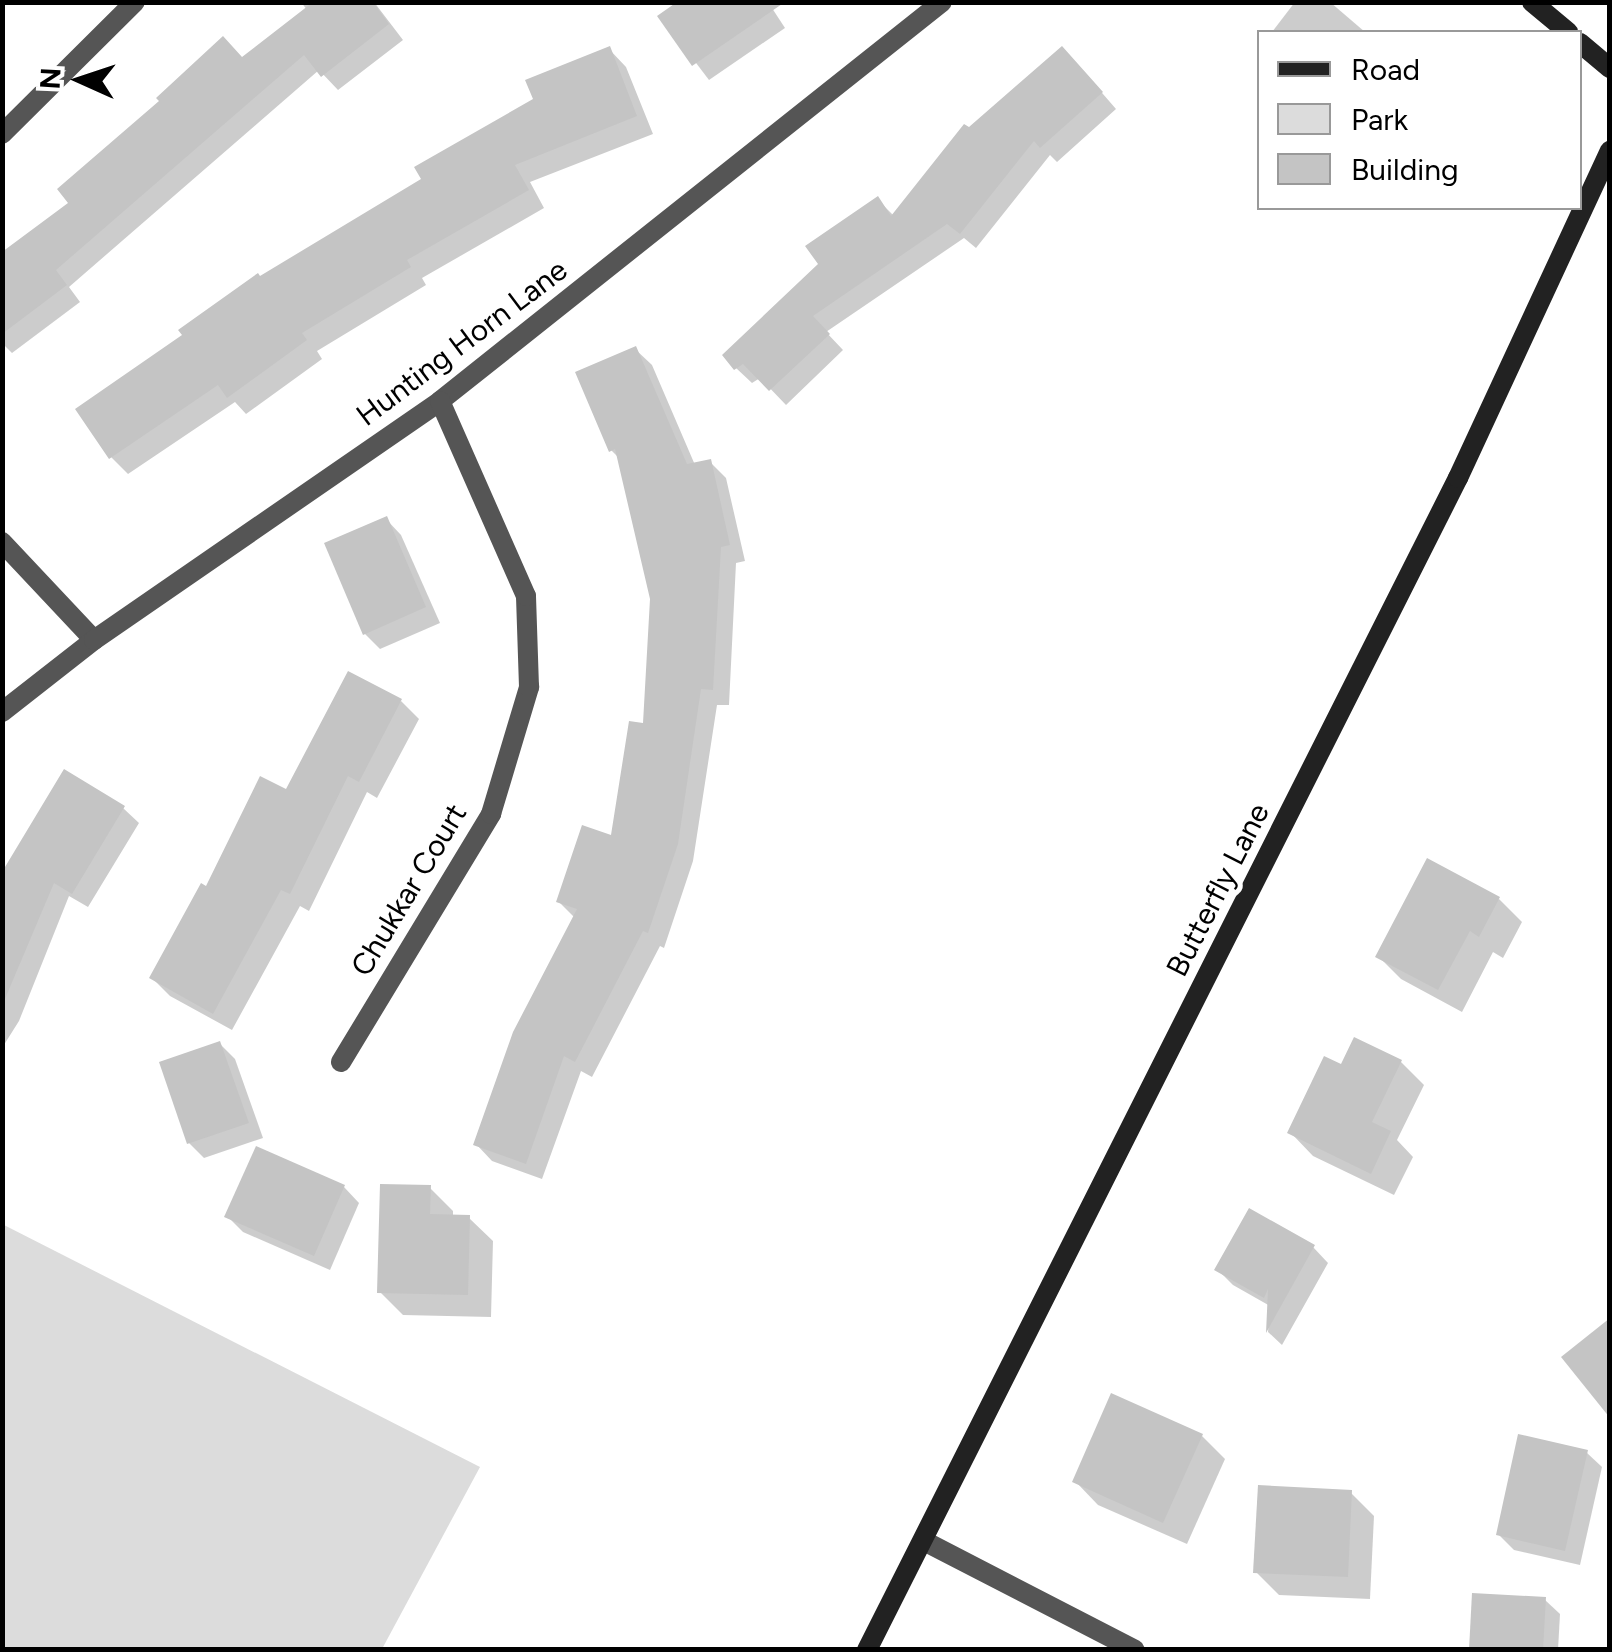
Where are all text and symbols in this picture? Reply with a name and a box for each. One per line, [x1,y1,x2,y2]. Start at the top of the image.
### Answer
north arrow [30,30,130,130]
legend [1257,30,1582,210]
text: Road [1351,51,1420,88]
text: N [32,67,68,90]
text: Park [1351,101,1408,138]
text: Building [1351,151,1459,188]
street label: Hunting Horn Lane [350,252,574,434]
street label: Chukkar Court [344,798,474,982]
street label: Butterfly Lane [1159,798,1277,982]

